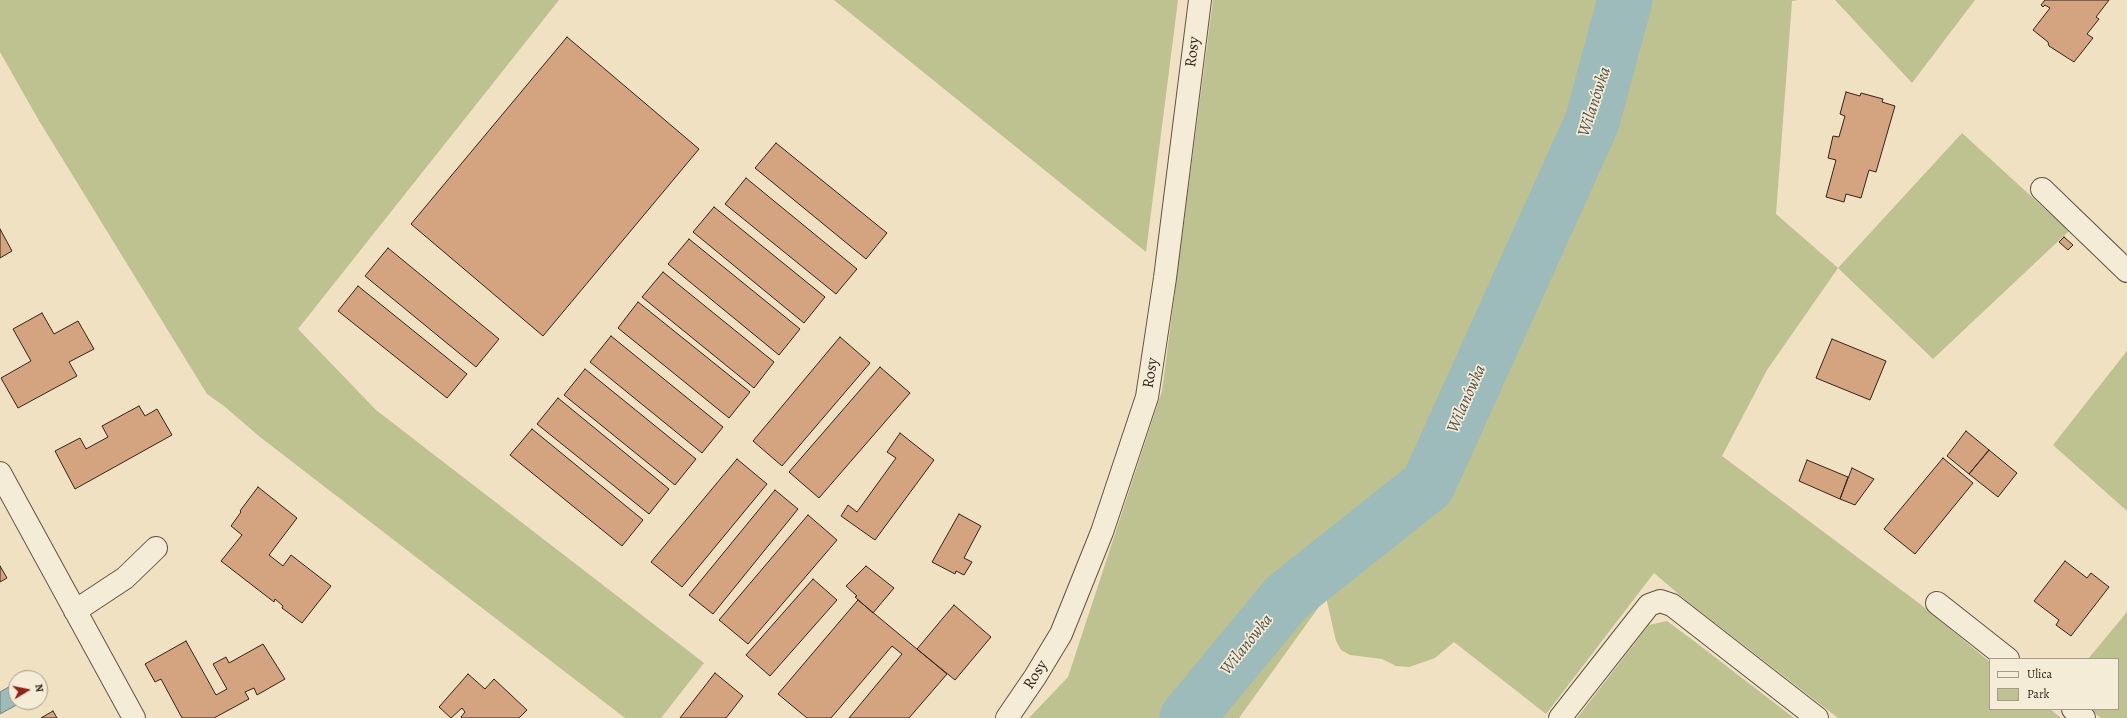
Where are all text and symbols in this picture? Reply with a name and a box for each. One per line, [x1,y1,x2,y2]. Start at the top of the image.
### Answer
street label: Rosy [1182,36,1204,68]
water label: Wilanówka [1574,65,1616,139]
street label: Rosy [1139,356,1163,390]
water label: Wilanówka [1443,362,1491,436]
water label: Wilanówka [1216,611,1278,679]
street label: Rosy [1020,657,1052,693]
legend [1989,658,2119,710]
text: Ulica [2027,666,2052,682]
north arrow [8,670,48,710]
text: N [31,683,47,693]
text: Park [2027,686,2050,702]

